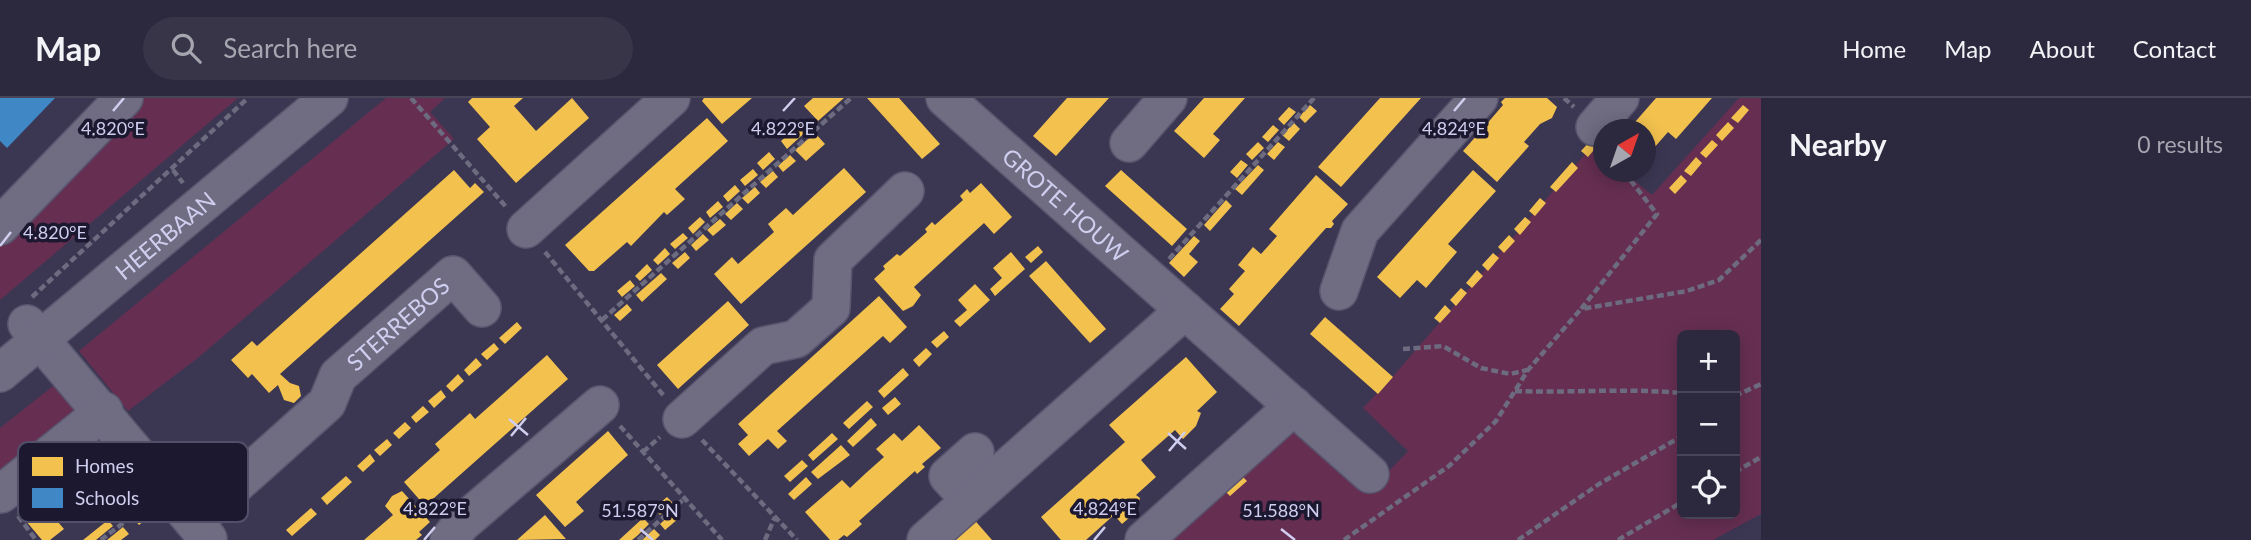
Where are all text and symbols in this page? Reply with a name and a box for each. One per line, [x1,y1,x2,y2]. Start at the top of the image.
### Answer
search box [143,17,633,80]
text: Map [35,28,101,68]
icon: search [167,29,205,67]
text: Search here [223,32,357,64]
text: Home [1842,34,1906,63]
text: Map [1944,34,1992,63]
text: About [2030,34,2095,63]
text: Contact [2133,34,2216,63]
text: 4.820°E [81,117,145,139]
text: 4.822°E [751,117,815,139]
text: 4.824°E [1422,117,1486,139]
north arrow [1593,119,1656,182]
text: Nearby [1789,126,1887,162]
text: 0 results [2137,130,2223,158]
street label: GROTE HOUW [997,142,1134,268]
street label: HEERBAAN [109,185,221,285]
text: 4.820°E [23,221,87,243]
street label: STERREBOS [341,271,455,376]
map controls [1677,330,1740,519]
button: + [1677,330,1740,393]
button: − [1677,393,1740,456]
legend [18,442,248,522]
text: Homes [75,454,134,477]
button: locate [1677,456,1740,519]
text: Schools [75,486,139,509]
text: 4.822°E [403,497,467,519]
text: 4.824°E [1073,497,1137,519]
text: 51.587°N [601,499,679,521]
text: 51.588°N [1242,499,1320,521]

